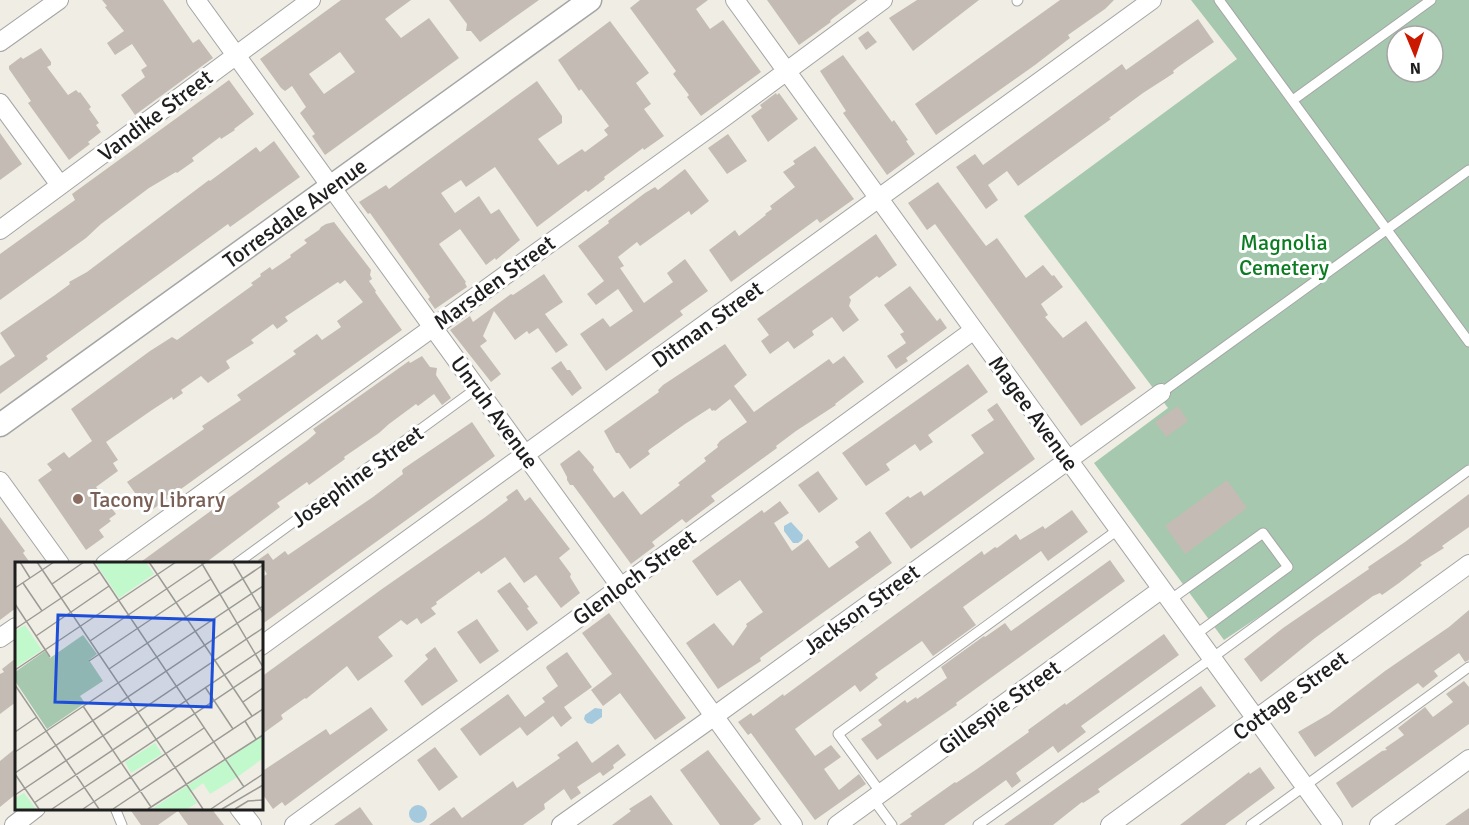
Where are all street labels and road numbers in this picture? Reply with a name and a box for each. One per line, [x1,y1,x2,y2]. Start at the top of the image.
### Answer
street label: Vandike Street [93,63,218,167]
street label: Torresdale Avenue [218,152,372,274]
street label: Marsden Street [428,229,561,335]
street label: Ditman Street [647,275,768,374]
street label: Magee Avenue [983,350,1085,476]
street label: Unruh Avenue [445,351,544,474]
street label: Josephine Street [286,419,429,533]
street label: Glenloch Street [567,524,701,631]
street label: Jackson Street [798,558,925,661]
street label: Cottage Street [1227,644,1353,746]
street label: Gillespie Street [933,654,1066,761]

